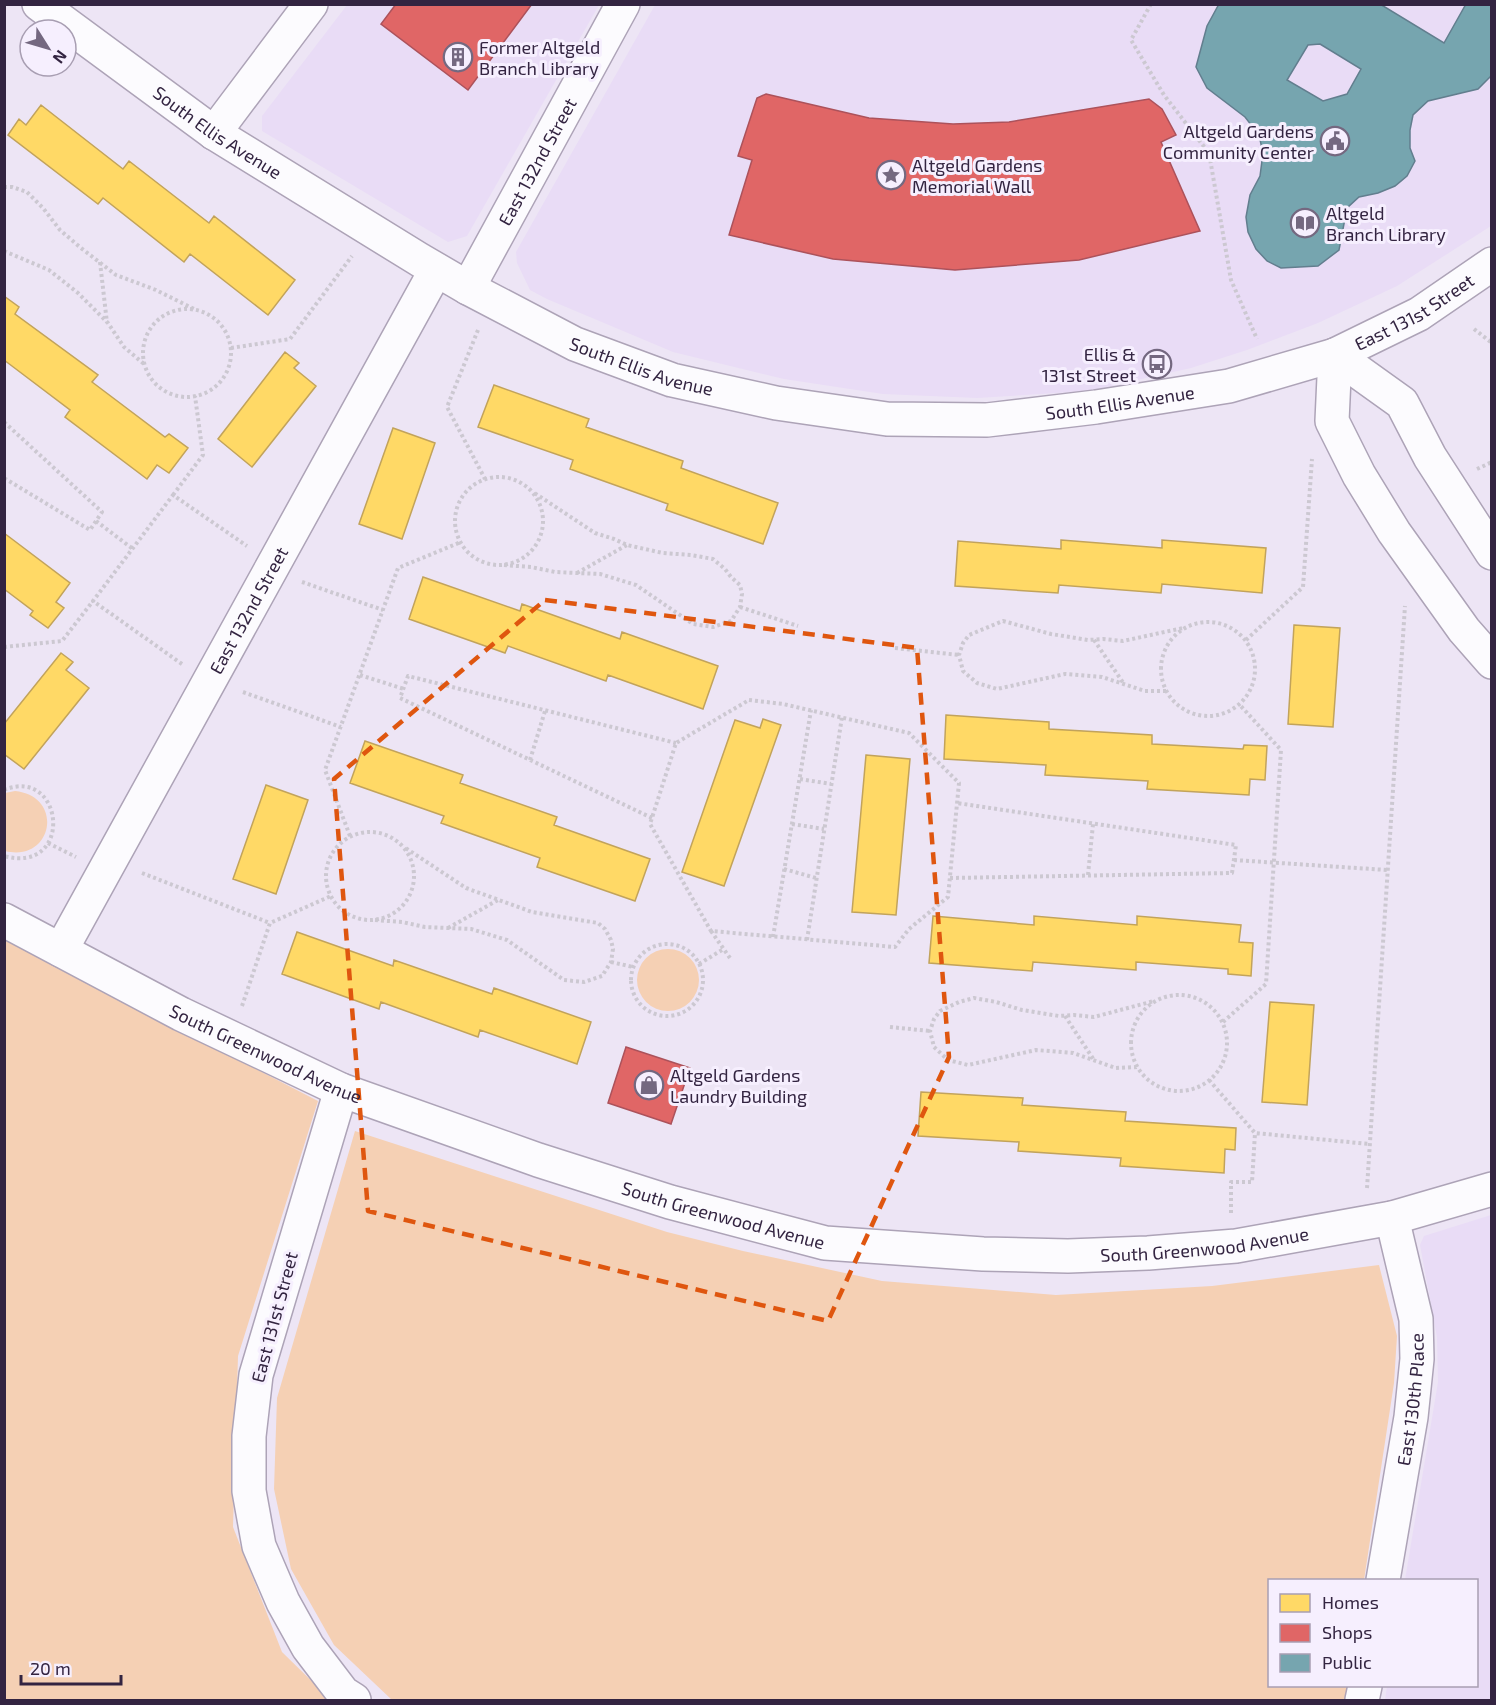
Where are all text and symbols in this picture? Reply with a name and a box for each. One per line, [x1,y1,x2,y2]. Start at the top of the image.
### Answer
north arrow [18,18,78,78]
place label: Former Altgeld Branch Library [479,36,600,79]
building icon: Former Altgeld Branch Library [442,41,474,73]
text: N [49,47,71,68]
street label: South Ellis Avenue [149,81,286,183]
street label: East 132nd Street [493,94,581,229]
place label: Altgeld Gardens Community Center [1163,120,1314,163]
public building icon: Altgeld Gardens Community Center [1319,125,1351,157]
place label: Altgeld Gardens Memorial Wall [912,154,1042,197]
place icon: Altgeld Gardens Memorial Wall [875,159,907,191]
place label: Altgeld Branch Library [1326,202,1446,245]
library icon: Altgeld Branch Library [1289,207,1321,239]
street label: East 131st Street [1351,269,1478,355]
street label: South Ellis Avenue [567,332,715,400]
place label: Ellis & 131st Street [1042,343,1136,386]
bus stop icon: Ellis & 131st Street [1141,348,1173,380]
street label: South Ellis Avenue [1044,381,1196,424]
street label: East 132nd Street [204,543,292,678]
street label: South Greenwood Avenue [166,999,365,1107]
place label: Altgeld Gardens Laundry Building [670,1064,807,1107]
shop icon: Altgeld Gardens Laundry Building [633,1069,665,1101]
street label: South Greenwood Avenue [619,1176,827,1253]
street label: South Greenwood Avenue [1100,1222,1310,1266]
street label: East 131st Street [246,1249,302,1385]
street label: East 130th Place [1392,1333,1428,1467]
legend [1268,1579,1478,1687]
text: Homes [1322,1591,1379,1613]
text: Shops [1322,1621,1372,1643]
scale bar [21,1648,122,1686]
text: Public [1322,1651,1372,1673]
text: 20 m [30,1657,71,1679]

